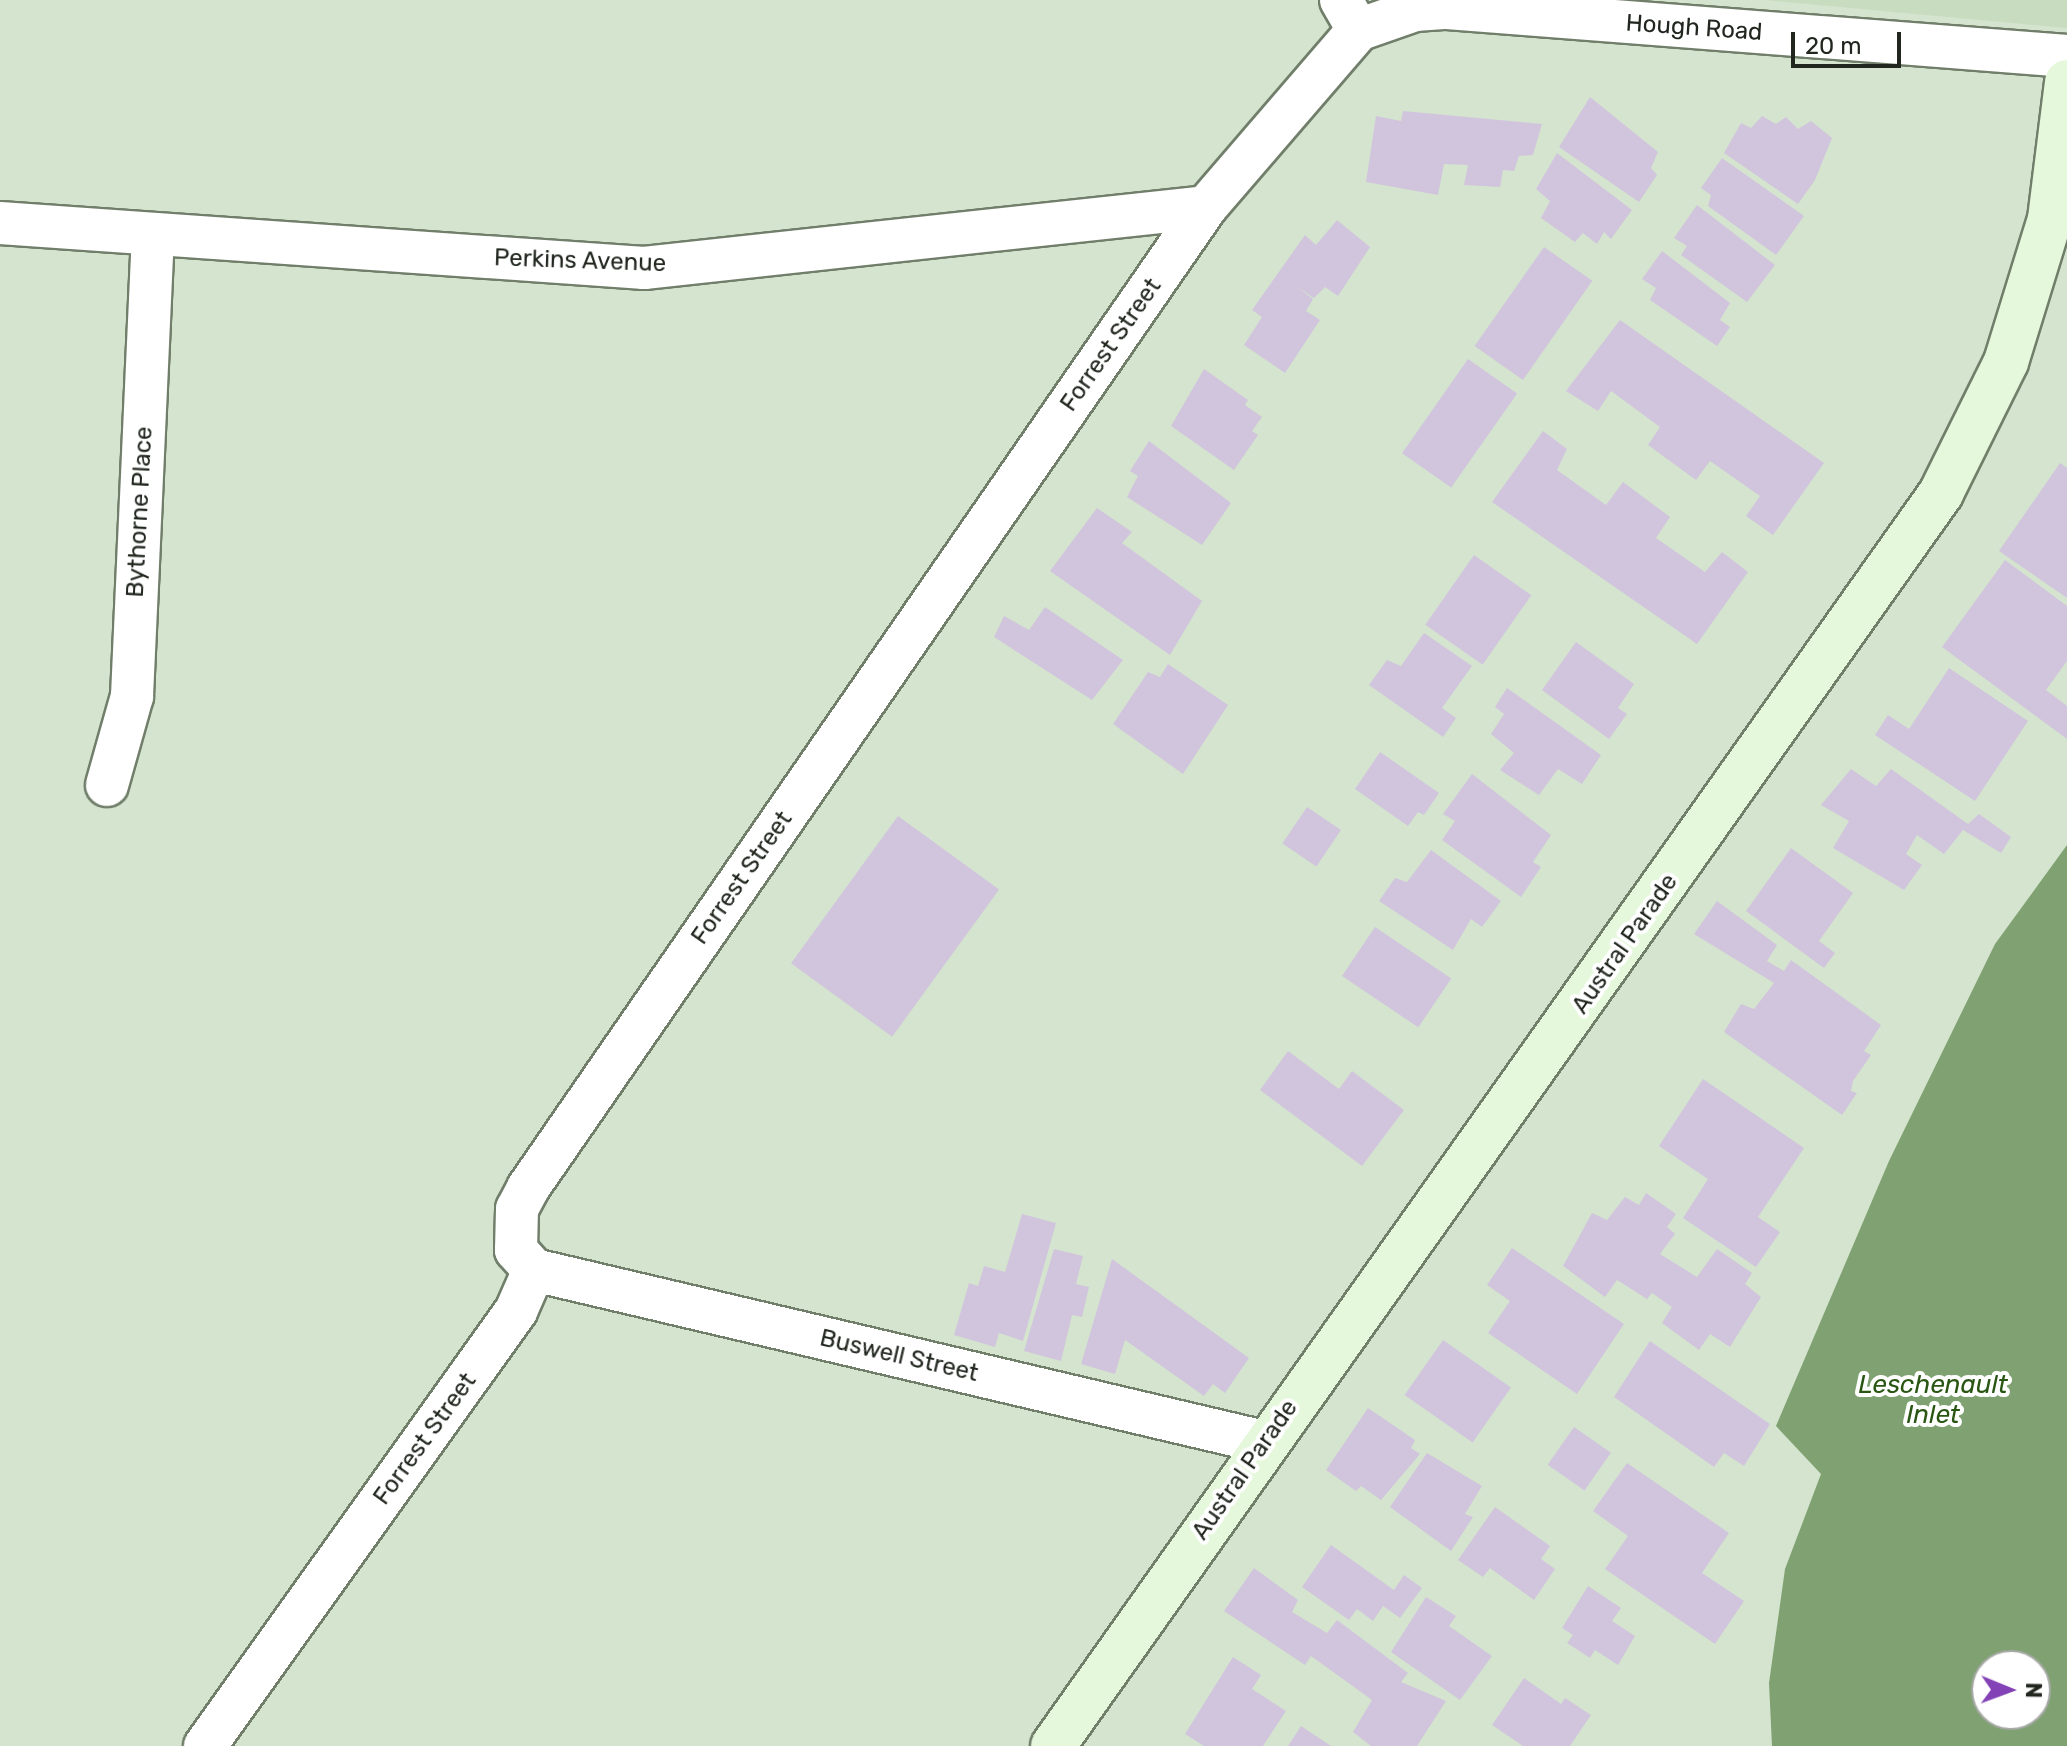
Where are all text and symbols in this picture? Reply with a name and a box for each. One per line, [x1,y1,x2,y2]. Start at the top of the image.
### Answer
street label: Hough Road [1625,9,1763,47]
scale bar [1795,16,1905,66]
text: 20 m [1805,32,1862,60]
street label: Perkins Avenue [493,244,667,278]
street label: Forrest Street [1055,273,1167,417]
street label: Bythorne Place [121,426,159,598]
street label: Forrest Street [686,806,798,950]
street label: Austral Parade [1566,868,1684,1020]
street label: Buswell Street [817,1324,981,1388]
street label: Forrest Street [368,1367,482,1511]
water label: Leschenault Inlet [1858,1369,2008,1430]
street label: Austral Parade [1186,1394,1304,1546]
north arrow [1971,1650,2051,1730]
text: N [2020,1682,2047,1699]

